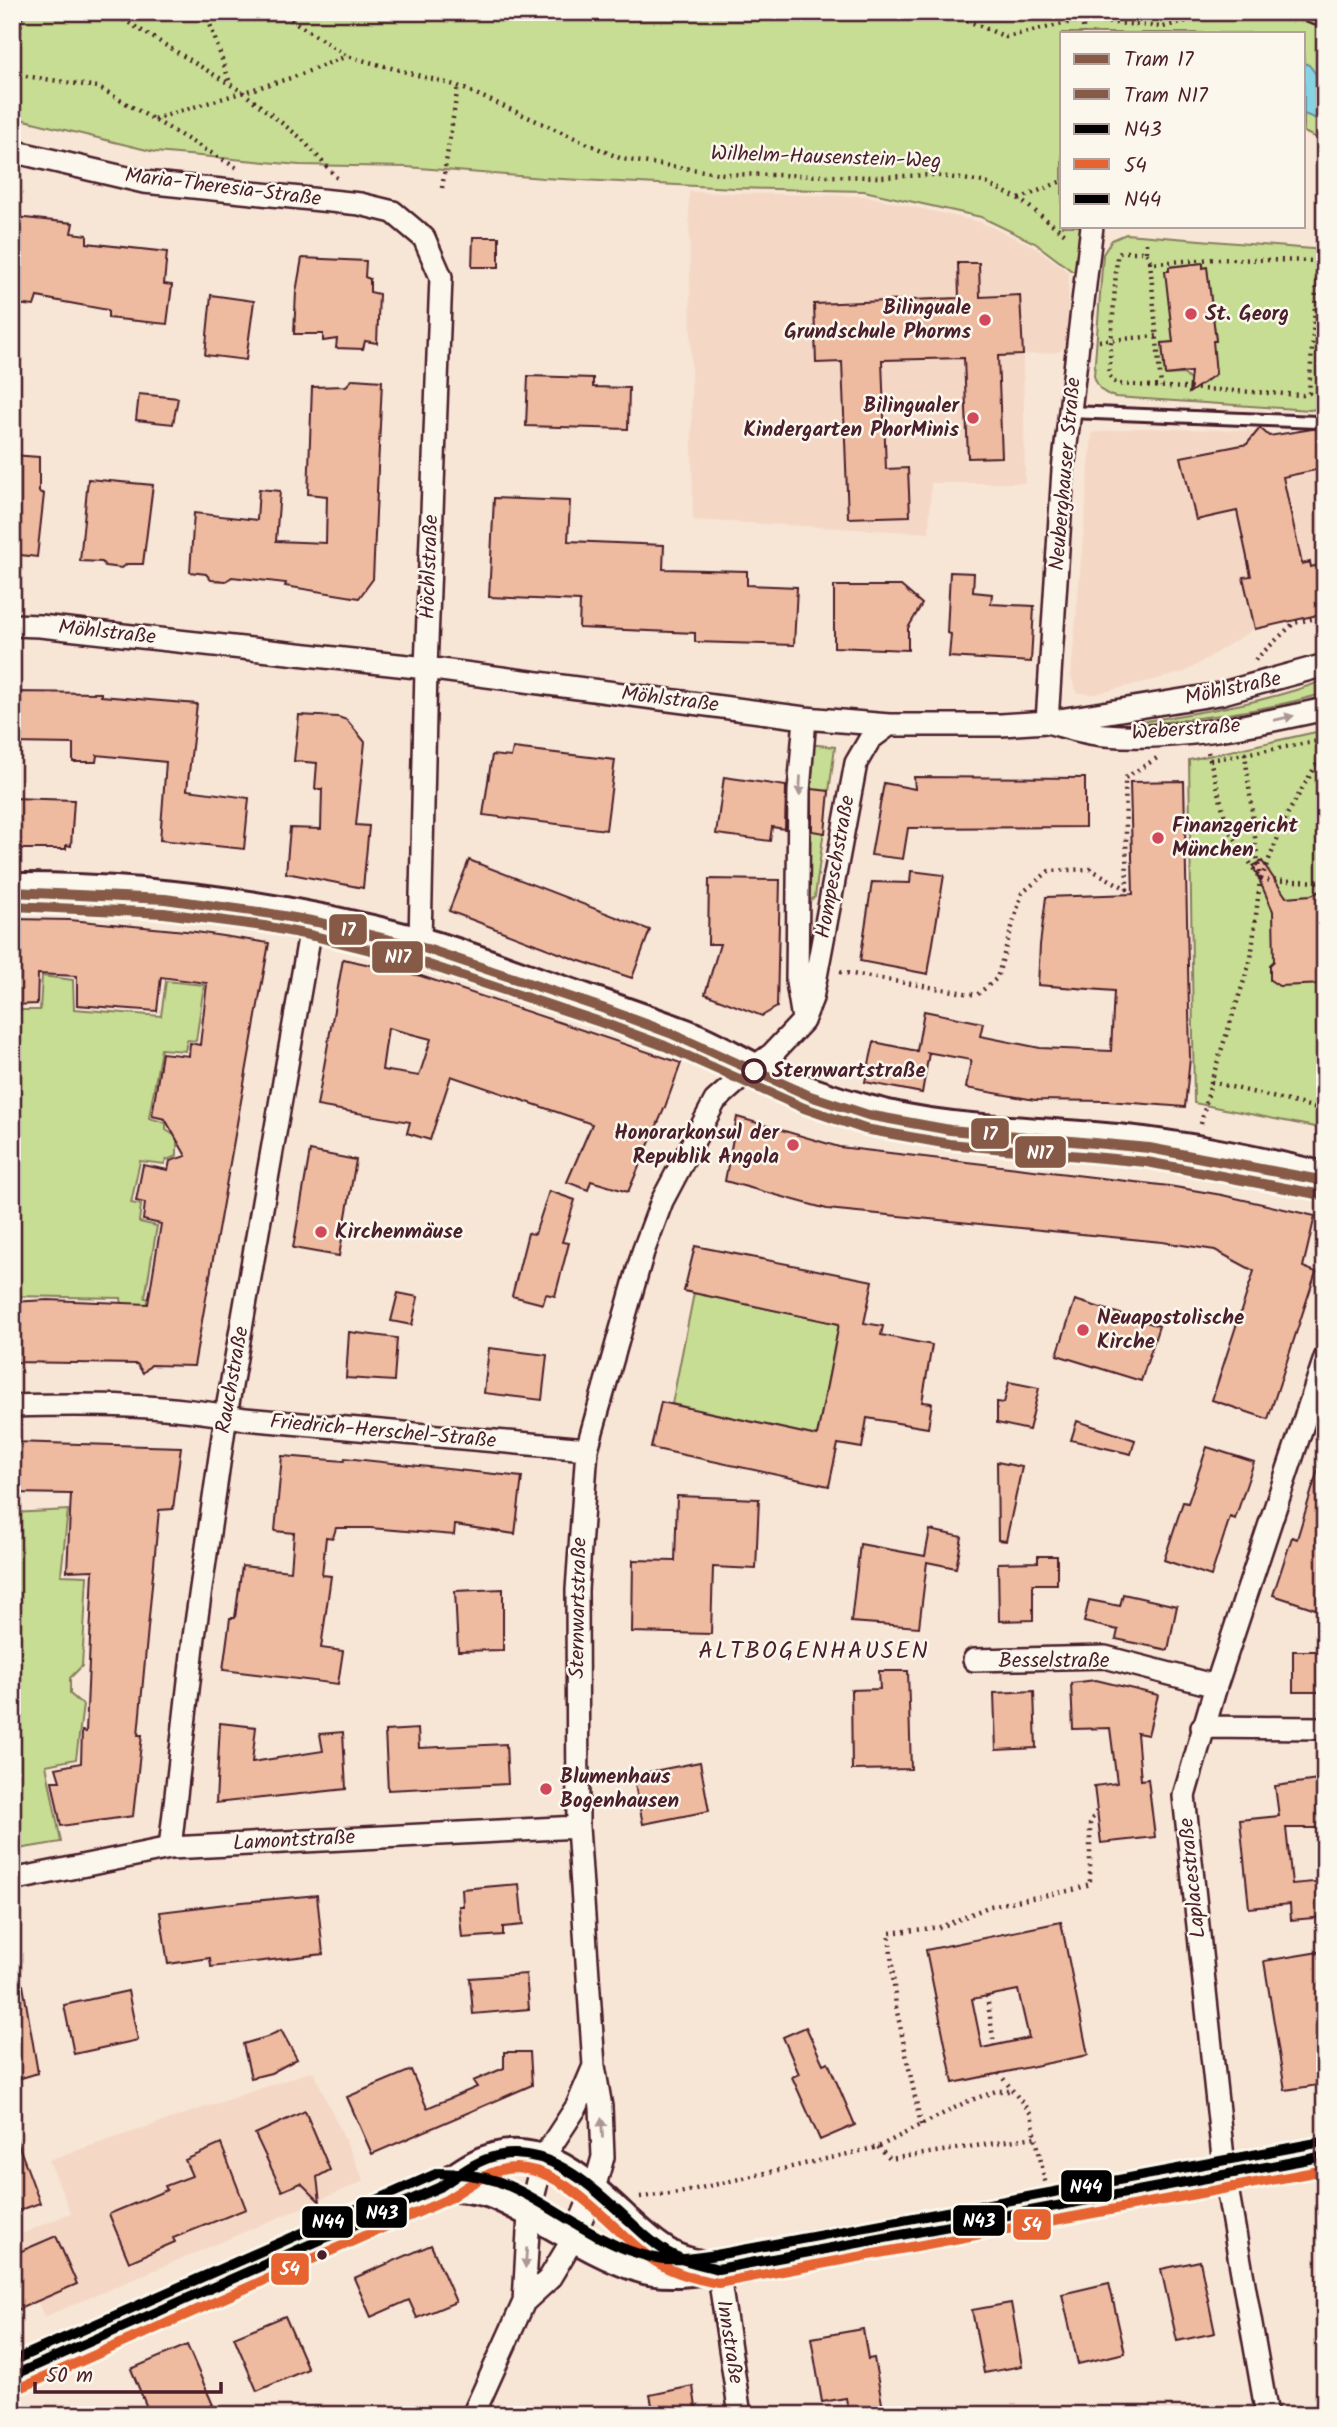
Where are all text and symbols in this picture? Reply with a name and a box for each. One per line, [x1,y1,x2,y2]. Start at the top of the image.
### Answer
legend [1060,32,1306,228]
text: Tram 17 [1124,44,1195,77]
text: Tram N17 [1124,80,1209,113]
text: N43 [1124,114,1162,147]
street label: Wilhelm-Hausenstein-Weg [710,137,942,179]
text: 54 [1124,150,1147,183]
street label: Maria-Theresia-Straße [123,160,324,216]
text: N44 [1124,184,1161,217]
place label: Bilinguale Grundschule Phorms [784,292,971,349]
place label: St. Georg [1205,298,1289,331]
marker: St. Georg [1183,306,1199,322]
marker: Bilinguale Grundschule Phorms [977,312,993,328]
street label: Neuberghauser Straße [1041,375,1091,572]
place label: Bilingualer Kindergarten PhorMinis [743,390,960,447]
marker: Bilingualer Kindergarten PhorMinis [965,410,981,426]
street label: Höchlstraße [412,513,448,620]
street label: Möhlstraße [57,611,158,655]
street label: Möhlstraße [1182,663,1285,715]
street label: Möhlstraße [619,678,721,722]
street label: Weberstraße [1131,710,1242,750]
one-way arrow [1273,712,1295,723]
one-way arrow [794,775,805,797]
street label: Hompeschstraße [807,792,865,941]
place label: Finanzgericht München [1172,810,1298,867]
marker: Finanzgericht München [1150,830,1166,846]
line badge: 17 [328,913,368,946]
text: 17 [341,916,356,946]
line badge: N17 [371,940,424,974]
text: N17 [385,943,412,973]
place label: Sternwartstraße [772,1055,926,1088]
marker: Sternwartstraße [742,1059,766,1083]
place label: Honorarkonsul der Republik Angola [614,1117,780,1174]
line badge: 17 [970,1117,1010,1150]
text: 17 [983,1120,998,1150]
line badge: N17 [1014,1135,1067,1169]
marker: Honorarkonsul der Republik Angola [785,1137,801,1153]
text: N17 [1027,1139,1054,1169]
place label: Kirchenmäuse [335,1216,463,1249]
marker: Kirchenmäuse [313,1224,329,1240]
place label: Neuapostolische Kirche [1097,1302,1244,1359]
marker: Neuapostolische Kirche [1075,1322,1091,1338]
street label: Rauchstraße [207,1323,259,1436]
street label: Friedrich-Herschel-Straße [268,1406,498,1458]
street label: Sternwartstraße [561,1536,597,1679]
district label: ALTBOGENHAUSEN [698,1632,930,1671]
street label: Besselstraße [999,1645,1110,1678]
place label: Blumenhaus Bogenhausen [560,1761,679,1818]
marker: Blumenhaus Bogenhausen [538,1781,554,1797]
street label: Laplacestraße [1170,1816,1216,1940]
street label: Lamontstraße [232,1821,357,1861]
one-way arrow [596,2117,607,2139]
line badge: N44 [1060,2169,1113,2203]
text: N44 [1070,2173,1103,2203]
line badge: N43 [355,2196,408,2229]
text: N43 [366,2199,398,2229]
line badge: N43 [952,2204,1006,2237]
line badge: N44 [301,2205,354,2239]
text: N43 [963,2207,995,2237]
text: N44 [312,2208,345,2238]
line badge: 54 [1012,2208,1052,2241]
text: 54 [1021,2211,1043,2241]
one-way arrow [521,2247,532,2269]
unlabelled marker [315,2248,329,2262]
line badge: 54 [270,2252,310,2286]
text: 54 [279,2255,301,2285]
street label: Innstraße [706,2298,752,2387]
scale bar [35,2350,220,2394]
text: 50 m [46,2360,93,2393]

